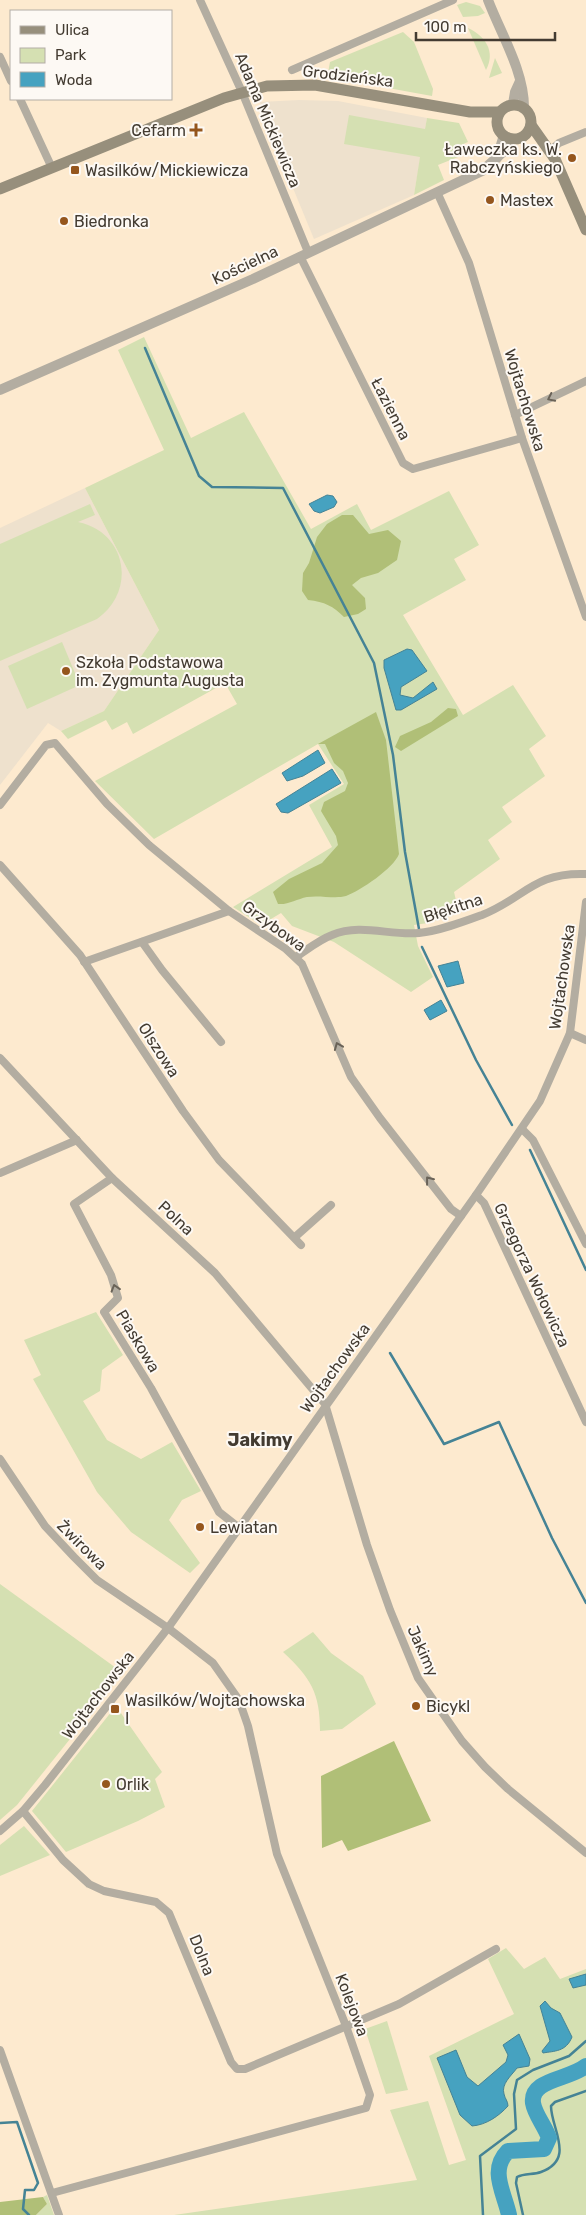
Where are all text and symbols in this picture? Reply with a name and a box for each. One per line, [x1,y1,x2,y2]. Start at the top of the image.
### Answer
legend [10,10,172,100]
scale bar [416,10,555,42]
text: 100 m [424,18,466,36]
text: Ulica [55,21,89,39]
text: Park [55,46,86,64]
street label: Adama Mickiewicza [231,50,305,190]
street label: Grodzieńska [302,61,394,91]
text: Woda [55,71,93,89]
place label: Cefarm [131,121,186,140]
marker: Cefarm [190,124,202,136]
place label: Ławeczka ks. W. Rabczyńskiego [444,140,562,177]
marker: Ławeczka ks. W. Rabczyńskiego [566,152,578,164]
place label: Wasilków/Mickiewicza [85,161,248,180]
marker: Wasilków/Mickiewicza [69,164,81,176]
place label: Mastex [500,191,554,210]
marker: Mastex [484,194,496,206]
place label: Biedronka [74,212,149,231]
marker: Biedronka [58,215,70,227]
street label: Kościelna [209,241,281,289]
street label: Wojtachowska [500,347,550,453]
street label: Łazienna [367,375,415,443]
one-way arrow [547,392,556,402]
place label: Szkoła Podstawowa im. Zygmunta Augusta [76,653,244,690]
marker: Szkoła Podstawowa im. Zygmunta Augusta [60,665,72,677]
street label: Błękitna [421,890,485,927]
street label: Grzybowa [239,897,309,955]
street label: Wojtachowska [545,923,579,1031]
street label: Olszowa [134,1019,184,1081]
one-way arrow [334,1042,345,1051]
one-way arrow [426,1177,434,1186]
street label: Polna [154,1197,198,1239]
street label: Grzegorza Wołowicza [490,1200,574,1350]
one-way arrow [111,1285,121,1293]
street label: Piaskowa [112,1306,164,1376]
street label: Wojtachowska [296,1320,374,1416]
district label: Jakimy [227,1429,293,1451]
street label: Żwirowa [53,1516,111,1574]
place label: Lewiatan [210,1518,278,1537]
marker: Lewiatan [194,1521,206,1533]
street label: Jakimy [403,1623,443,1680]
street label: Wojtachowska [58,1647,138,1743]
place label: Wasilków/Wojtachowska I [125,1691,305,1728]
place label: Bicykl [426,1697,470,1716]
marker: Bicykl [410,1700,422,1712]
marker: Wasilków/Wojtachowska I [109,1703,121,1715]
place label: Orlik [116,1775,150,1794]
marker: Orlik [100,1778,112,1790]
street label: Dolna [185,1932,219,1978]
street label: Kolejowa [331,1971,373,2039]

